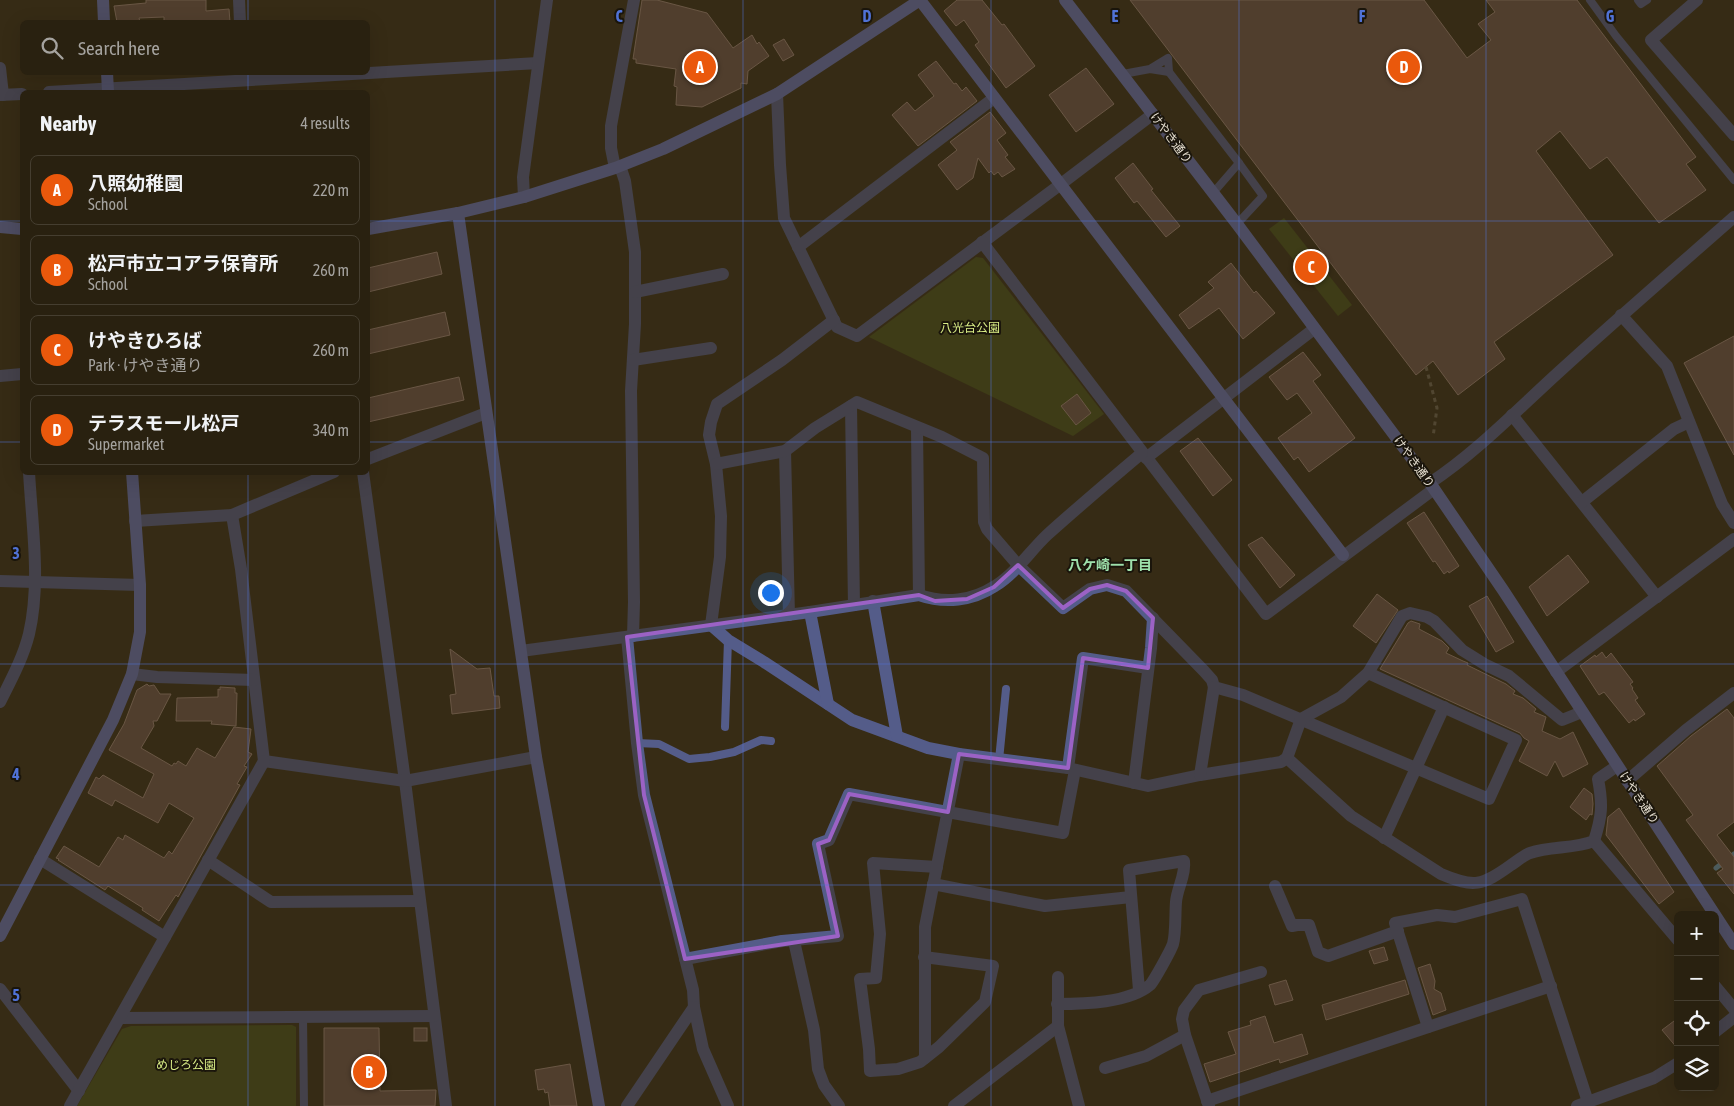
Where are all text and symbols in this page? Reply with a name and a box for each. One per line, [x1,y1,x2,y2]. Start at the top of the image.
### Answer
text: C [615,7,623,25]
text: D [863,7,872,25]
text: E [1112,7,1119,25]
text: F [1359,7,1366,25]
text: G [1606,7,1615,25]
search box [20,20,370,75]
icon: search [38,34,66,62]
text: Search here [78,37,160,59]
pin: A [684,48,716,86]
pin: D [1388,48,1420,86]
street label: けやき通り [1147,110,1195,166]
text: Nearby [40,111,96,135]
text: 4 results [300,114,350,132]
text: 八照幼稚園 [88,172,183,194]
text: A [53,181,61,199]
text: 220 m [313,181,349,199]
text: School [88,195,128,213]
pin: C [1295,248,1327,286]
text: 松戸市立コアラ保育所 [88,252,278,274]
text: B [53,261,61,279]
text: 260 m [313,261,349,279]
text: School [88,275,128,293]
park label: 八光台公園 [940,321,1000,335]
text: けやきひろば [88,329,202,351]
text: C [53,341,61,359]
text: 260 m [313,341,349,359]
text: Park · けやき通り [88,356,203,374]
text: テラスモール松戸 [88,412,240,434]
text: D [53,421,61,439]
text: 340 m [313,421,349,439]
street label: けやき通り [1391,434,1437,490]
text: Supermarket [88,435,164,453]
text: 3 [12,544,20,562]
district label: 八ケ崎一丁目 [1068,557,1152,573]
your location [758,580,784,606]
text: 4 [11,765,20,783]
street label: けやき通り [1616,769,1662,827]
map controls [1674,911,1719,1091]
button: + [1674,911,1719,956]
button: − [1674,956,1719,1001]
text: 5 [12,986,20,1004]
button: locate [1674,1001,1719,1046]
button: layers [1674,1046,1719,1091]
pin: B [353,1053,385,1091]
park label: めじろ公園 [156,1058,216,1072]

